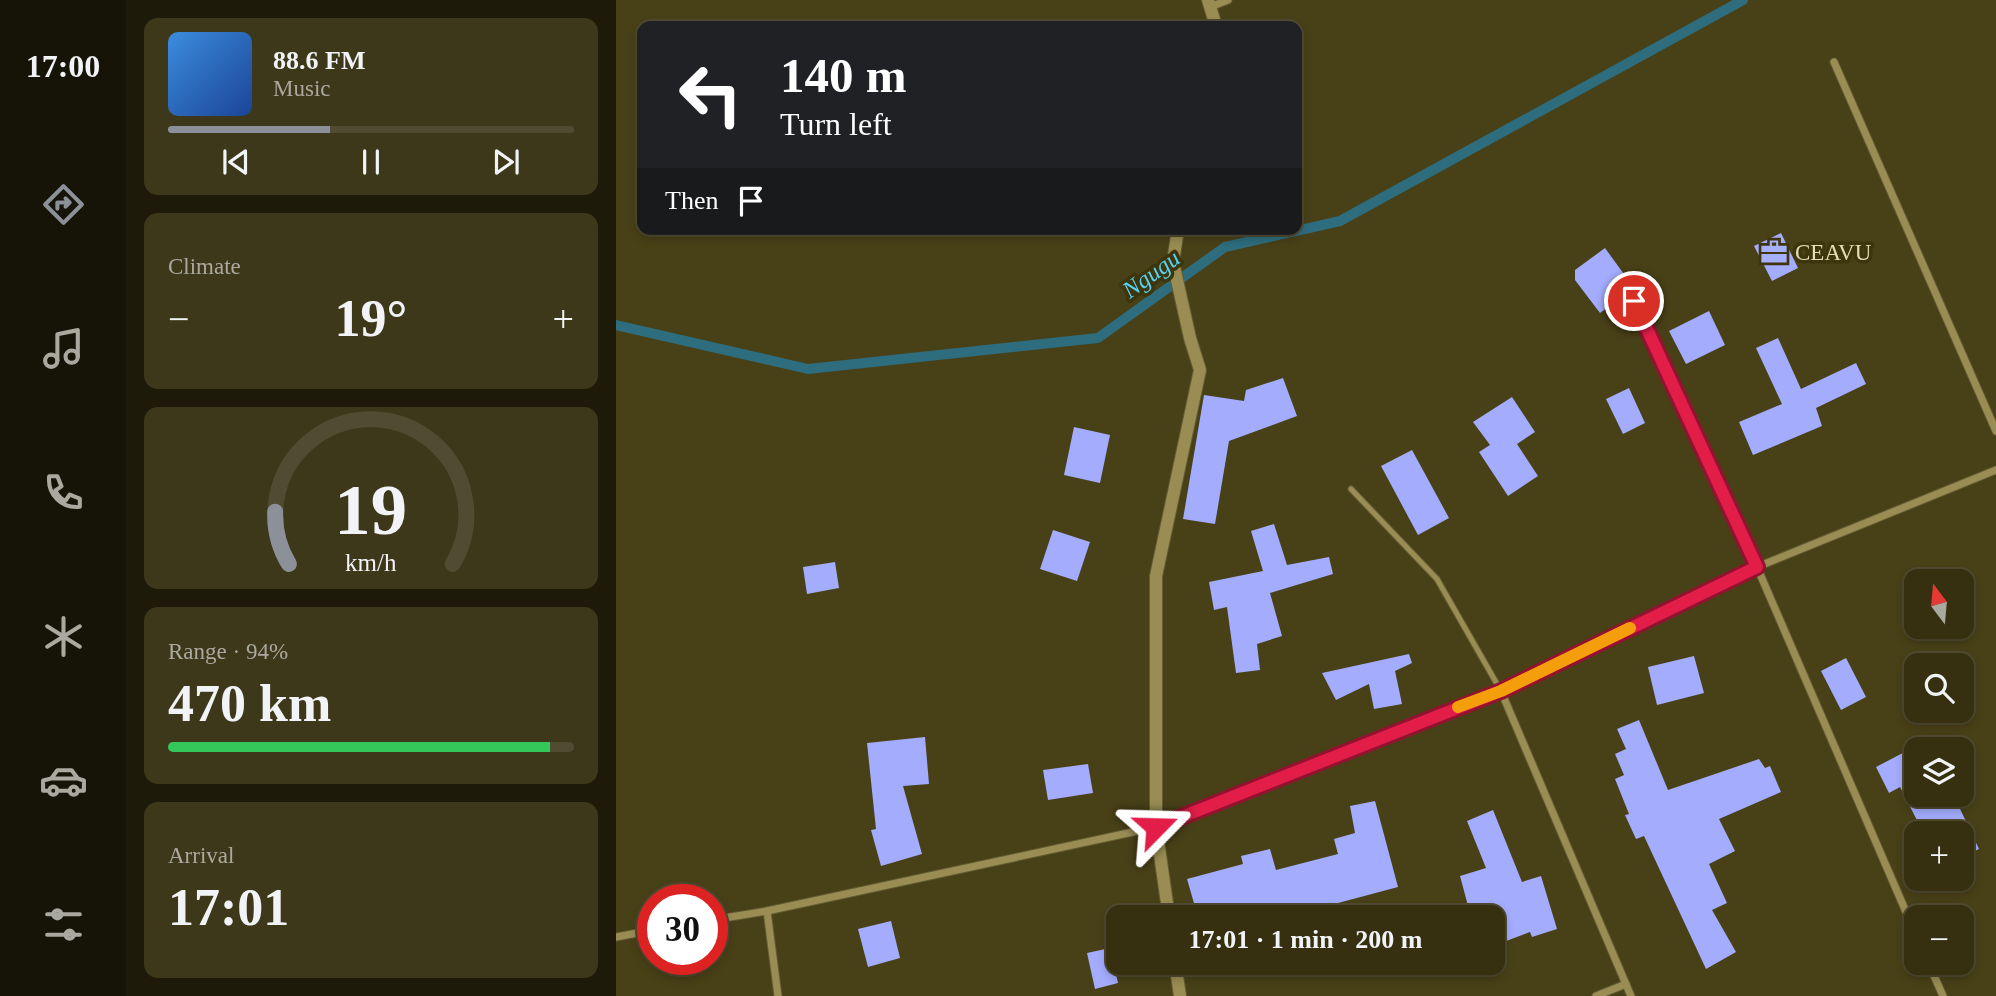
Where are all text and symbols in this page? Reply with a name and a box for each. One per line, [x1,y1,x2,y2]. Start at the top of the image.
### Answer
text: 88.6 FM [273,46,365,75]
text: 17:00 [26,48,100,84]
text: 140 m [780,48,907,103]
icon: left [665,49,756,140]
text: Music [273,76,331,101]
text: Turn left [780,106,892,142]
icon: previous [217,143,255,181]
icon: pause [352,143,390,181]
icon: next [487,143,525,181]
icon: directions [39,180,88,229]
icon: arrive [732,182,770,220]
text: Then [665,186,718,215]
office icon: CEAVU [1759,237,1789,267]
place label: CEAVU [1795,240,1872,265]
water label: Ngugu [1117,245,1185,304]
text: Climate [168,254,241,279]
pin [1604,271,1664,331]
icon: arrive [1615,282,1653,320]
text: 19° [335,290,407,347]
text: − [168,298,189,340]
text: + [553,298,574,340]
icon: music [39,324,88,373]
icon: phone [39,468,88,517]
text: 19 [335,469,407,550]
text: km/h [345,549,397,576]
north arrow [1904,569,1974,639]
map controls [1904,569,1974,975]
icon: climate [39,612,88,661]
text: Range · 94% [168,639,288,664]
button: search [1904,653,1974,723]
text: 470 km [168,675,331,732]
button: layers [1904,737,1974,807]
icon: car [39,756,88,805]
position arrow [1119,790,1193,864]
button: + [1904,821,1974,891]
text: Arrival [168,843,234,868]
text: 17:01 [168,879,289,936]
speed limit sign: 30 [637,884,728,975]
icon: filters [39,900,88,949]
button: − [1904,905,1974,975]
text: 17:01 · 1 min · 200 m [1189,925,1423,954]

